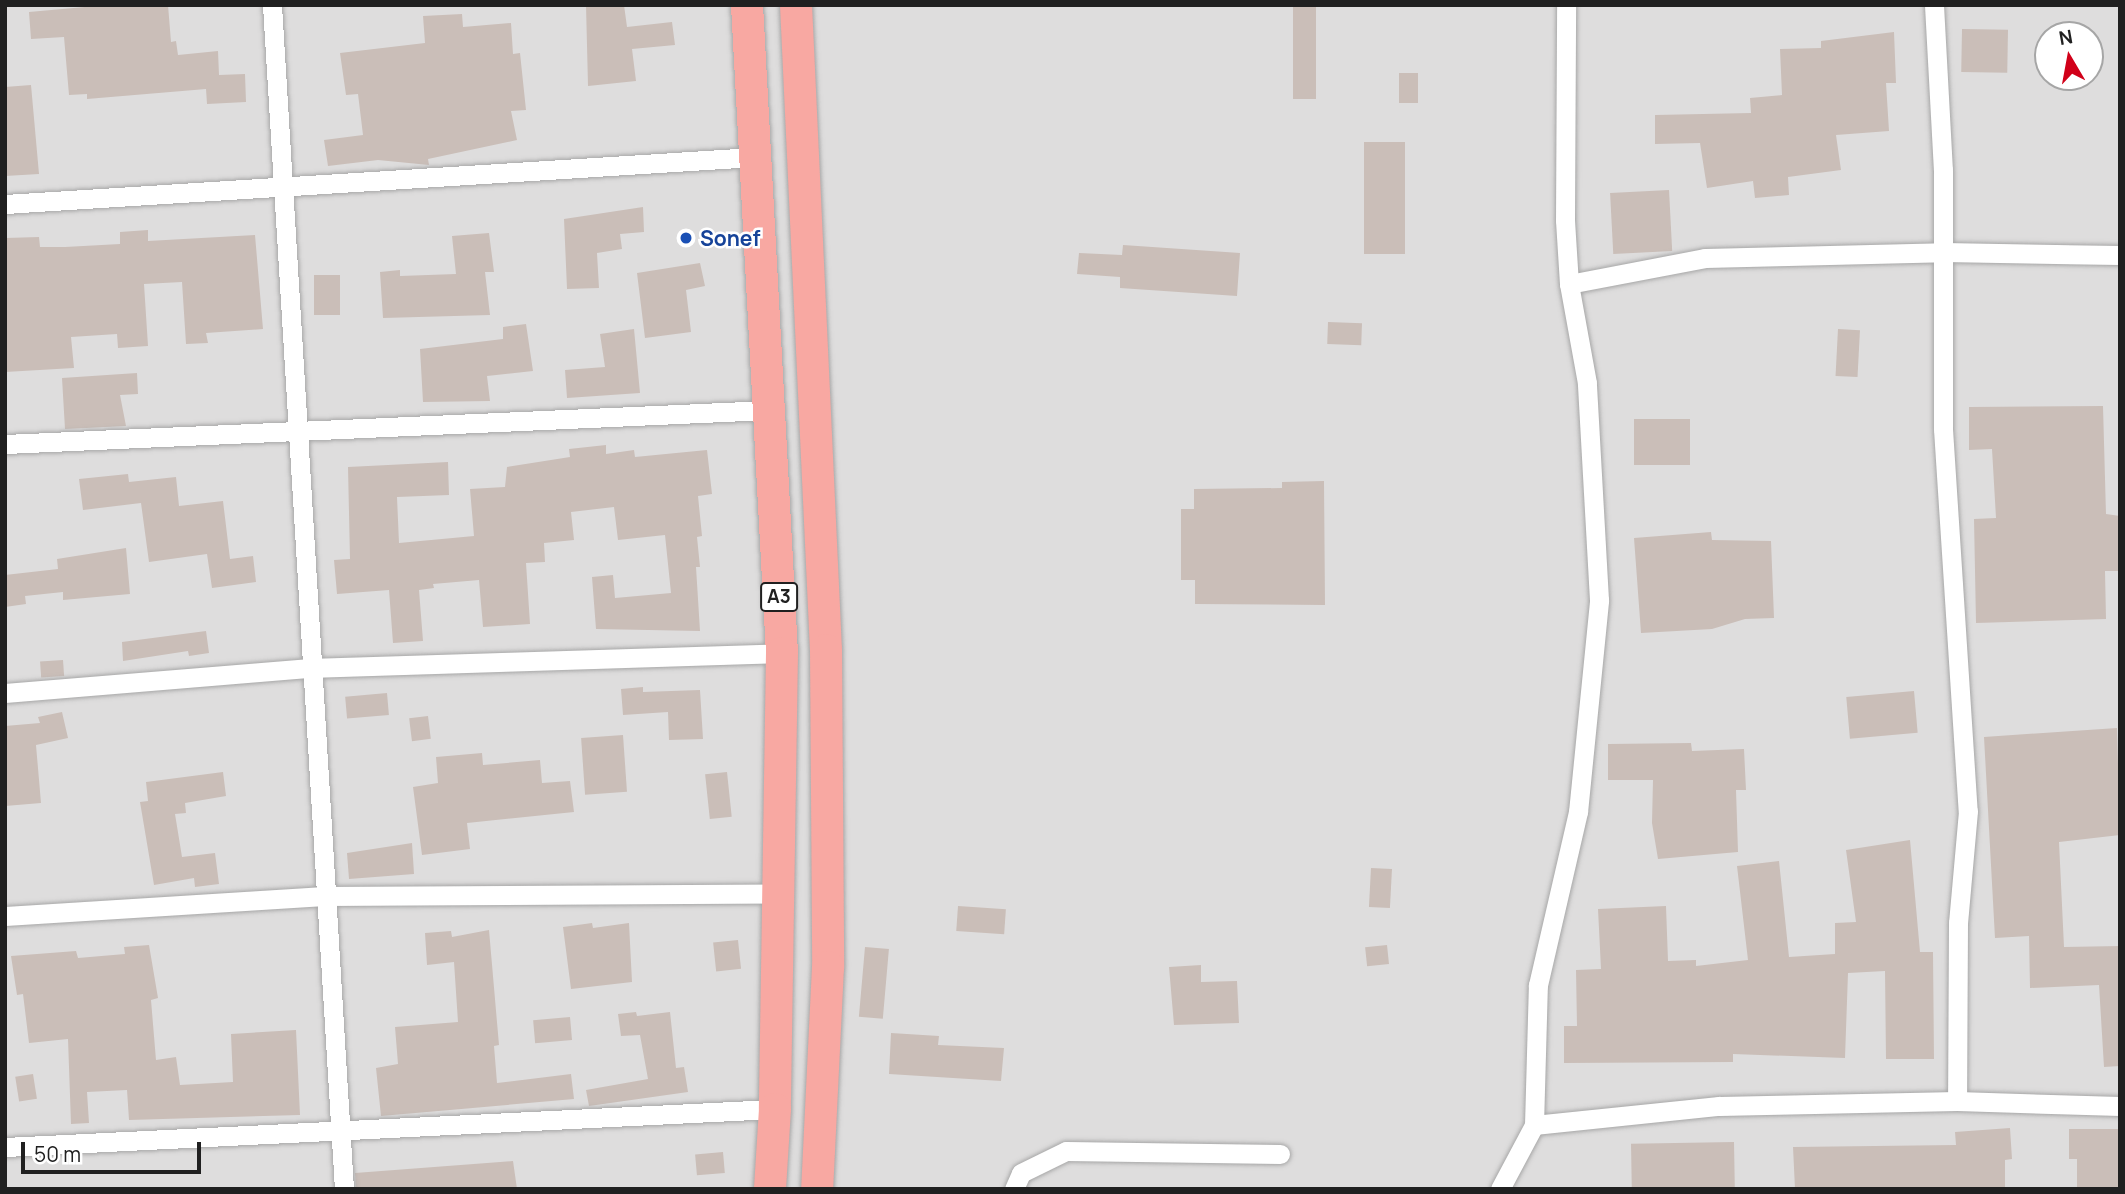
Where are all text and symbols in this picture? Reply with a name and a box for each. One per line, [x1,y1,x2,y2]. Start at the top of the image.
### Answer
north arrow [2034,21,2104,91]
text: N [2057,23,2075,51]
place label: Sonef [700,225,760,251]
marker: Sonef [678,230,694,246]
road number: A3 [760,582,798,612]
scale bar [24,1128,205,1172]
text: 50 m [34,1140,81,1168]

